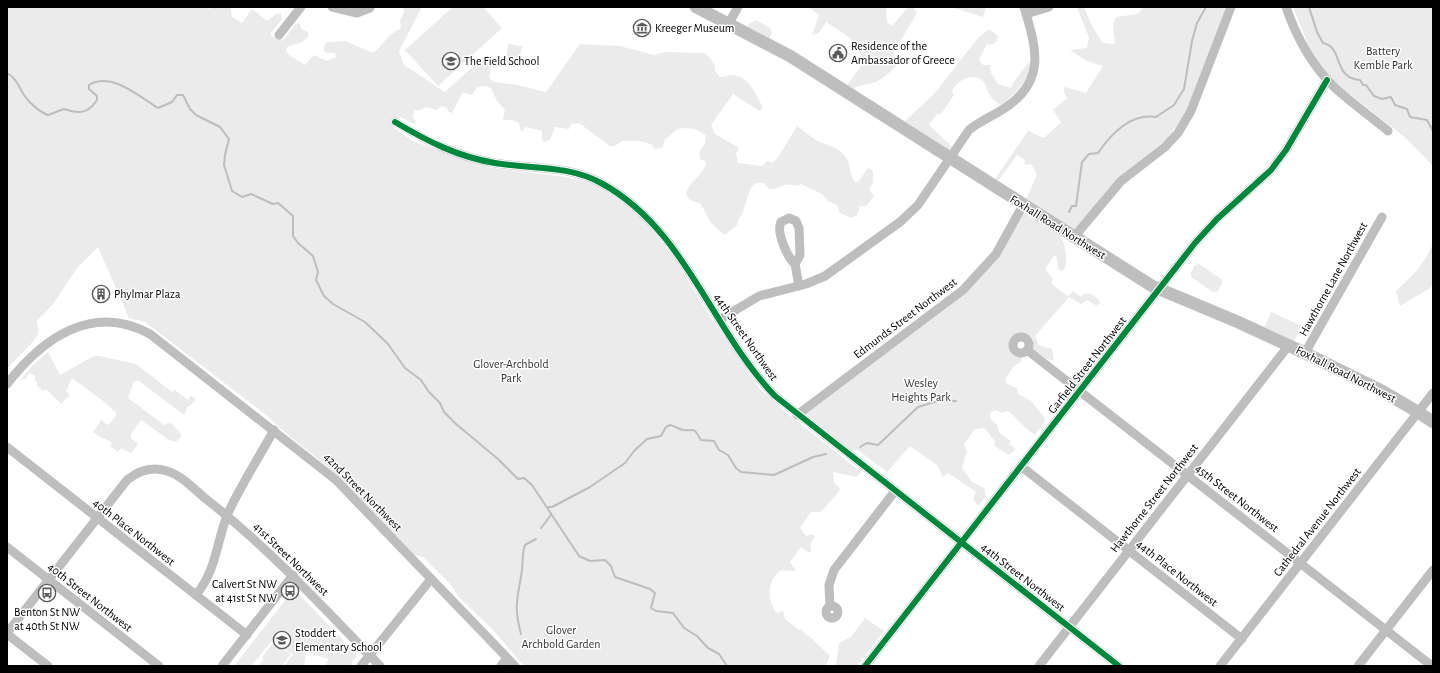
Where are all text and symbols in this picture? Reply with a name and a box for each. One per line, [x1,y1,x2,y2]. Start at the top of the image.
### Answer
museum icon: Kreeger Museum [632,18,652,38]
place label: Kreeger Museum [655,22,734,34]
place label: Residence of the Ambassador of Greece [851,40,955,66]
public building icon: Residence of the Ambassador of Greece [828,43,848,63]
park label: Battery Kemble Park [1354,45,1413,71]
school or university icon: The Field School [441,51,461,71]
place label: The Field School [464,55,539,67]
street label: Foxhall Road Northwest [1008,193,1108,261]
street label: Hawthorne Lane Northwest [1297,220,1369,338]
street label: Edmunds Street Northwest [851,275,959,361]
building icon: Phylmar Plaza [91,284,111,304]
place label: Phylmar Plaza [114,288,181,301]
street label: 44th Street Northwest [712,291,781,383]
street label: Garfield Street Northwest [1046,314,1129,416]
street label: Foxhall Road Northwest [1294,344,1398,404]
park label: Glover-Archbold Park [473,358,549,384]
park label: Wesley Heights Park [891,377,951,403]
street label: Hawthorne Street Northwest [1108,441,1200,555]
street label: 42nd Street Northwest [322,451,404,533]
street label: 45th Street Northwest [1193,462,1281,534]
street label: Cathedral Avenue Northwest [1271,465,1363,578]
street label: 40th Place Northwest [91,496,177,568]
street label: 41st Street Northwest [251,520,331,598]
street label: 44th Place Northwest [1134,538,1220,609]
street label: 44th Street Northwest [979,541,1067,614]
street label: 40th Street Northwest [46,560,135,634]
place label: Calvert St NW at 41st St NW [212,578,277,604]
bus stop icon: Calvert St NW at 41st St NW [280,581,300,601]
bus stop icon: Benton St NW at 40th St NW [37,583,57,603]
place label: Benton St NW at 40th St NW [14,606,80,632]
park label: Glover Archbold Garden [521,624,601,650]
place label: Stoddert Elementary School [295,627,382,654]
school or university icon: Stoddert Elementary School [272,630,292,650]

